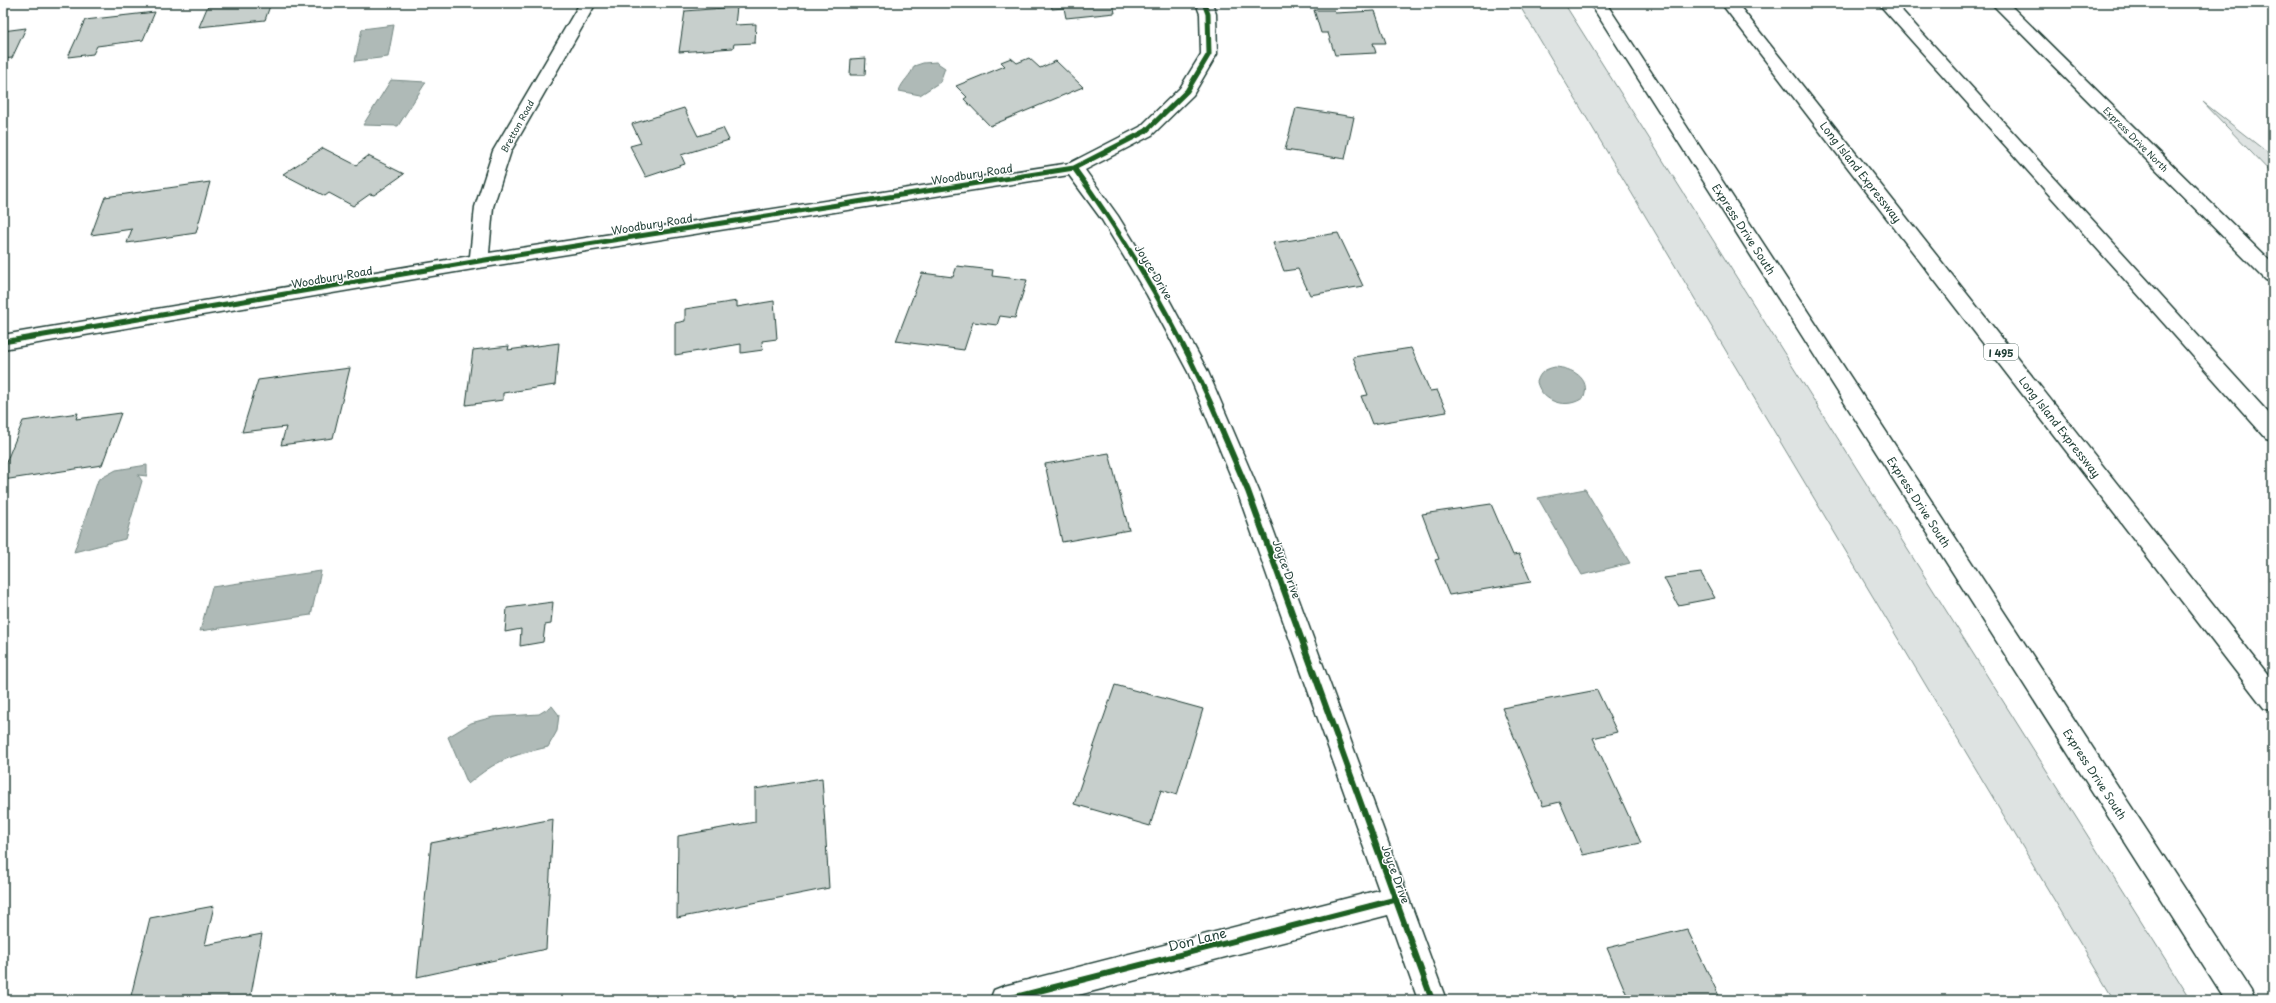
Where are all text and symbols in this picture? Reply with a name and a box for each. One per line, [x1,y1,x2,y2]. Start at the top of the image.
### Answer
street label: Bretton Road [497,97,537,155]
street label: Express Drive North [2100,103,2172,175]
street label: Long Island Expressway [1816,118,1906,226]
street label: Woodbury Road [930,159,1014,189]
street label: Express Drive South [1708,180,1780,278]
street label: Woodbury Road [610,209,694,239]
street label: Joyce Drive [1131,241,1177,303]
street label: Woodbury Road [290,261,374,293]
road number: I 495 [1984,344,2018,360]
street label: Long Island Expressway [2015,373,2105,481]
street label: Express Drive South [1883,453,1955,551]
street label: Joyce Drive [1268,537,1306,601]
street label: Express Drive South [2059,725,2131,823]
street label: Joyce Drive [1377,842,1415,906]
street label: Don Lane [1166,923,1228,955]

